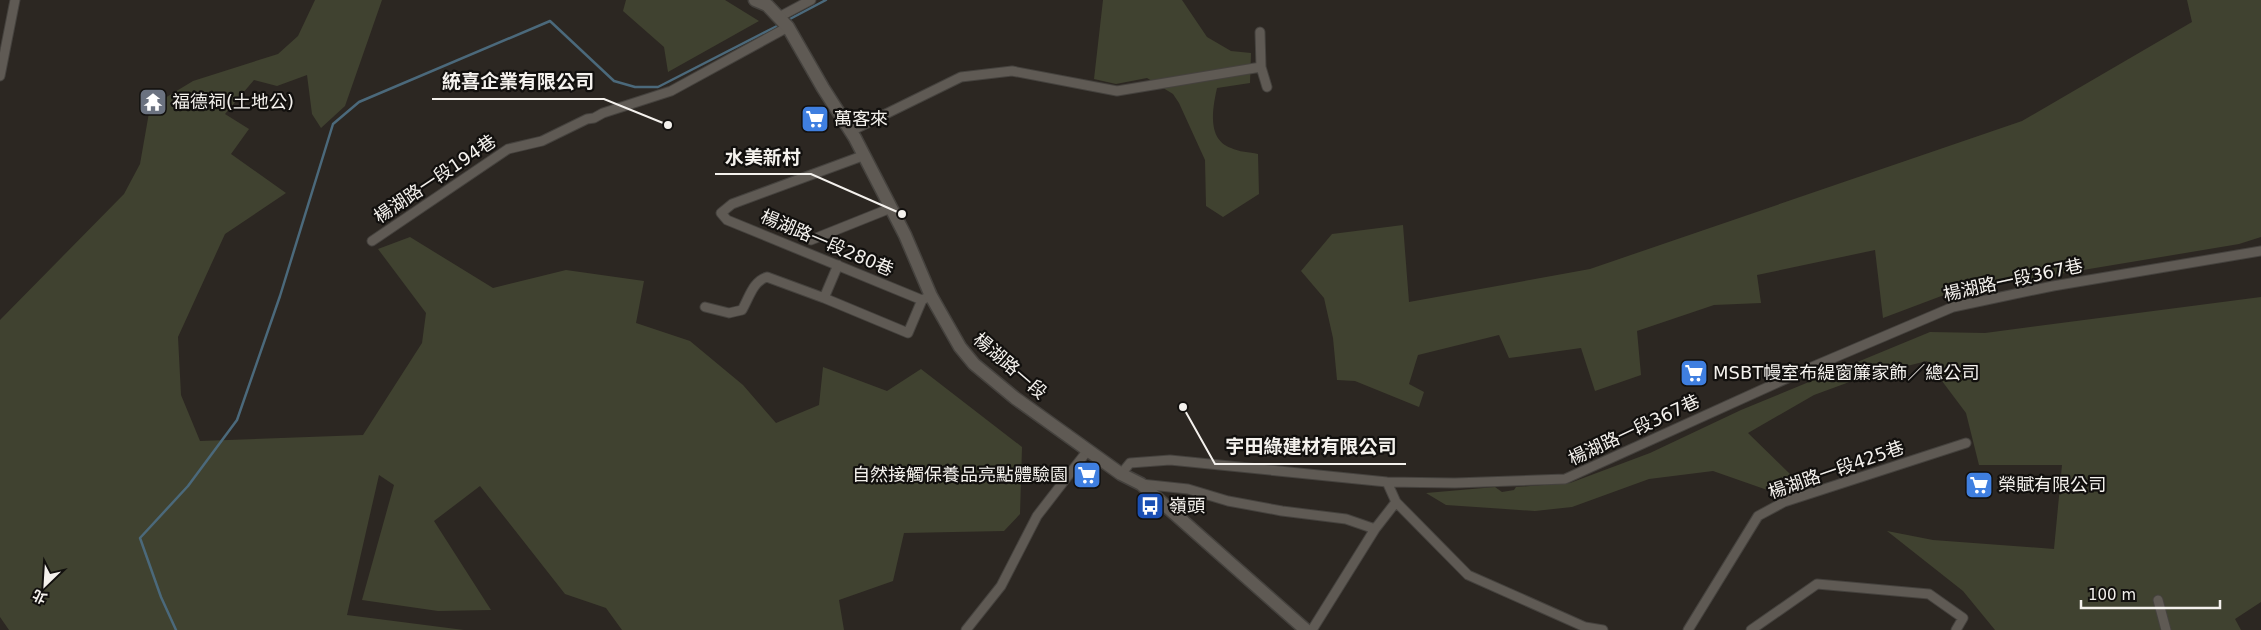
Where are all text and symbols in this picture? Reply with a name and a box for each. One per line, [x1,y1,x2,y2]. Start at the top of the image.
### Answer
callout: 統喜企業有限公司 [432,65,604,99]
text: 統喜企業有限公司 [442,70,594,92]
temple icon: 福德祠(土地公) [138,87,168,117]
place label: 福德祠(土地公) [172,91,294,112]
supermarket icon: 萬客來 [800,104,830,134]
place label: 萬客來 [834,108,888,129]
street label: 楊湖路一段194巷 [370,130,500,227]
callout: 水美新村 [715,140,811,174]
text: 水美新村 [725,146,801,168]
street label: 楊湖路一段280巷 [758,205,897,280]
street label: 楊湖路一段367巷 [1941,254,2085,305]
street label: 楊湖路一段 [969,328,1051,403]
supermarket icon: MSBT幔室布緹窗簾家飾／總公司 [1679,358,1709,388]
place label: MSBT幔室布緹窗簾家飾／總公司 [1713,362,1979,383]
street label: 楊湖路一段367巷 [1565,390,1703,469]
callout: 宇田綠建材有限公司 [1215,430,1406,464]
text: 宇田綠建材有限公司 [1225,435,1397,457]
street label: 楊湖路一段425巷 [1765,436,1907,503]
supermarket icon: 自然接觸保養品亮點體驗園 [1072,460,1102,490]
place label: 自然接觸保養品亮點體驗園 [852,464,1068,485]
supermarket icon: 榮賦有限公司 [1964,470,1994,500]
place label: 榮賦有限公司 [1998,474,2106,495]
bus stop icon: 嶺頭 [1135,491,1165,521]
place label: 嶺頭 [1169,495,1205,516]
north arrow [20,560,70,610]
scale bar [2081,578,2220,610]
text: 100 m [2088,586,2136,604]
text: 北 [30,587,49,607]

